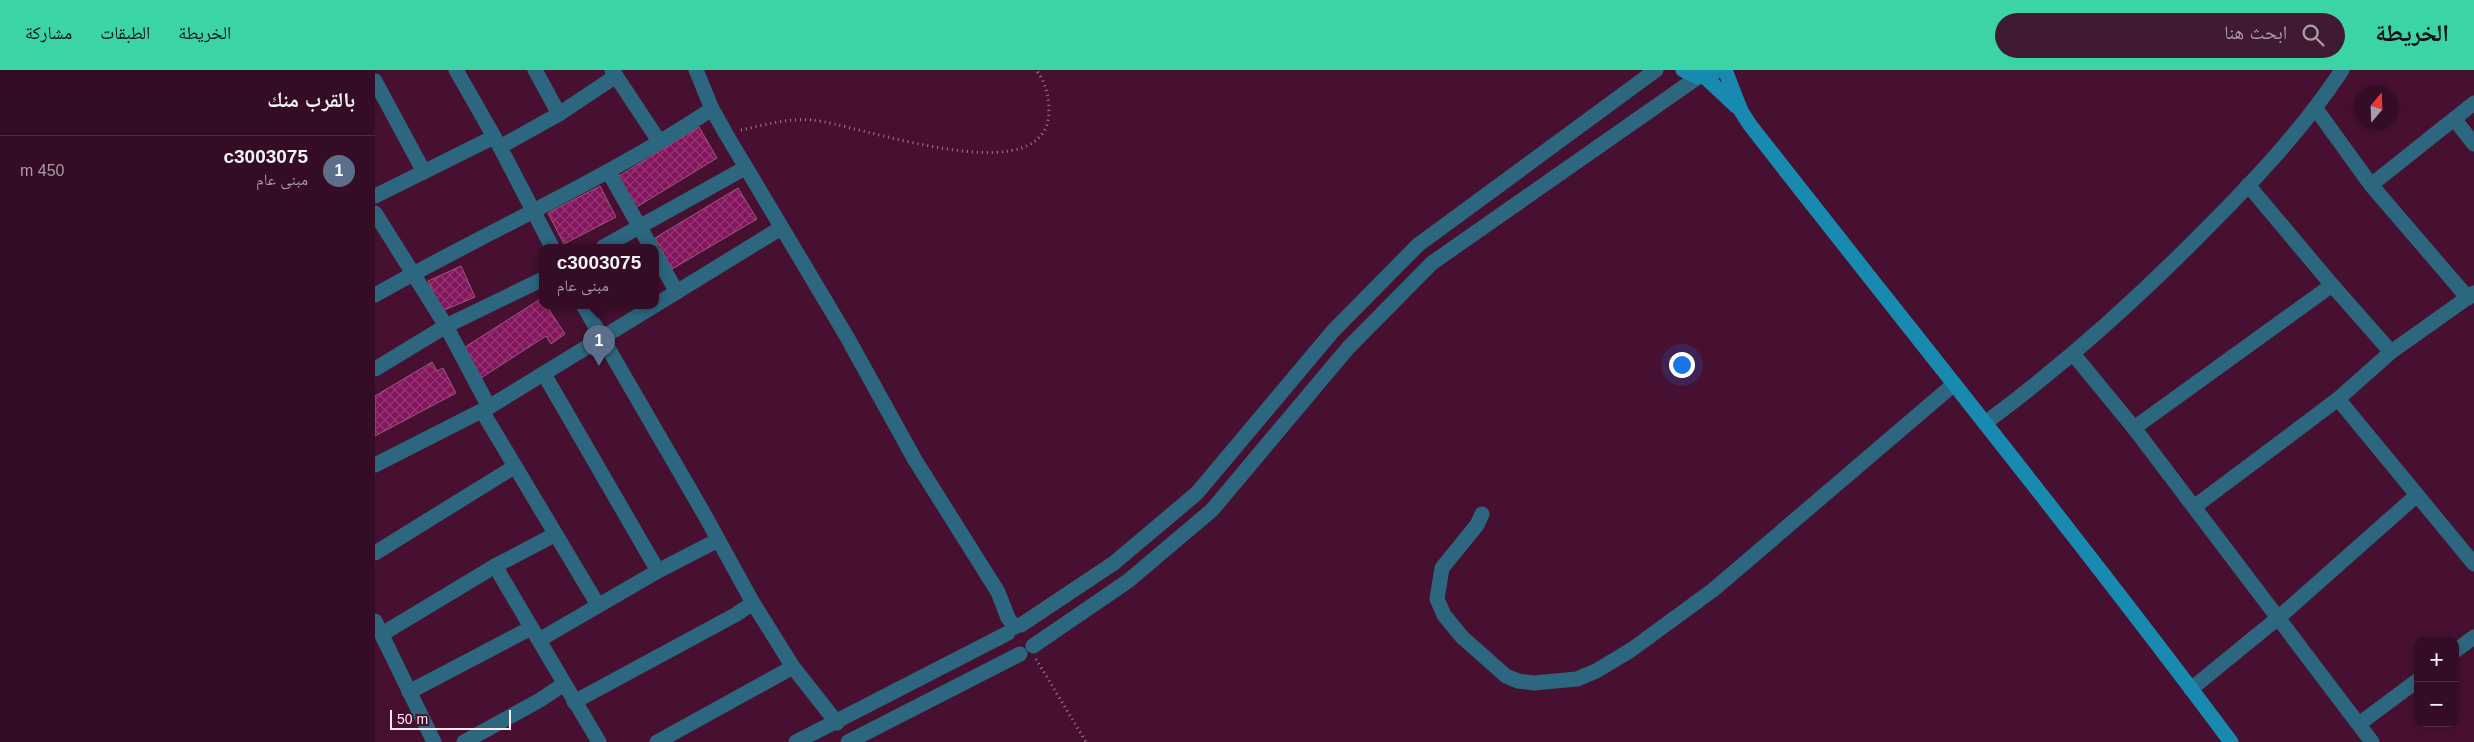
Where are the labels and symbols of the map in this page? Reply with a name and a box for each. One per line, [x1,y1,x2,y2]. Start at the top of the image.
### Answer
north arrow [2354,85,2399,130]
pin: 1 [583,325,615,366]
your location [1669,352,1695,378]
scale bar [390,707,511,730]

